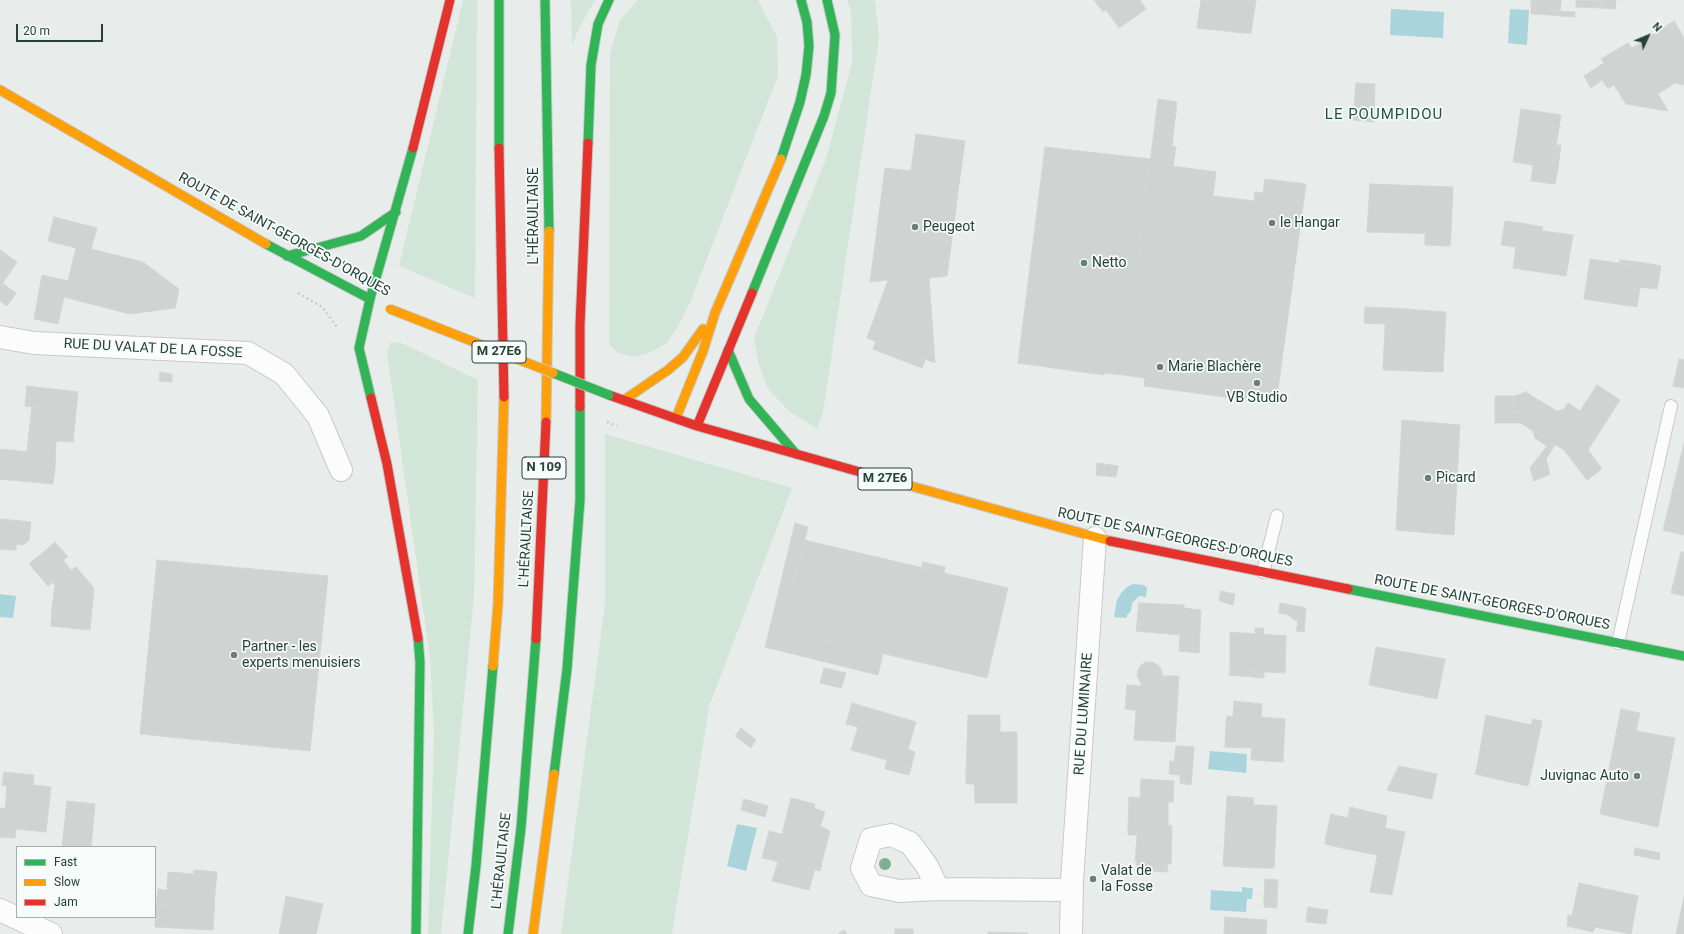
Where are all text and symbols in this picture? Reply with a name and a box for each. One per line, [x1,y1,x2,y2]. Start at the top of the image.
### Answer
scale bar [18,16,105,42]
north arrow [1628,16,1668,56]
text: N [1650,20,1664,35]
text: 20 m [23,24,50,38]
district label: LE POUMPIDOU [1325,106,1443,124]
street label: L'HÉRAULTAISE [526,167,542,265]
street label: ROUTE DE SAINT-GEORGES-D'ORQUES [175,170,393,300]
place label: le Hangar [1280,215,1340,231]
marker: le Hangar [1267,218,1277,228]
place label: Peugeot [923,219,975,235]
marker: Peugeot [910,222,920,232]
place label: Netto [1092,255,1126,271]
marker: Netto [1079,258,1089,268]
street label: RUE DU VALAT DE LA FOSSE [63,336,243,362]
road number: M 27E6 [472,341,526,363]
place label: Marie Blachère [1168,359,1261,375]
marker: Marie Blachère [1155,362,1165,372]
marker: VB Studio [1252,378,1262,388]
place label: VB Studio [1226,390,1288,406]
road number: N 109 [522,457,566,479]
road number: M 27E6 [858,468,912,490]
place label: Picard [1436,470,1476,486]
marker: Picard [1423,473,1433,483]
street label: L'HÉRAULTAISE [516,490,538,588]
street label: ROUTE DE SAINT-GEORGES-D'ORQUES [1056,505,1294,571]
street label: ROUTE DE SAINT-GEORGES-D'ORQUES [1373,572,1611,634]
place label: Partner - les experts menuisiers [242,639,361,672]
marker: Partner - les experts menuisiers [229,650,239,660]
street label: RUE DU LUMINAIRE [1071,652,1097,776]
place label: Juvignac Auto [1540,768,1629,784]
marker: Juvignac Auto [1632,771,1642,781]
street label: L'HÉRAULTAISE [489,812,515,910]
legend [16,846,156,918]
text: Fast [54,855,77,869]
place label: Valat de la Fosse [1101,863,1153,896]
marker: Valat de la Fosse [1088,874,1098,884]
text: Slow [54,875,80,889]
text: Jam [54,895,78,909]

